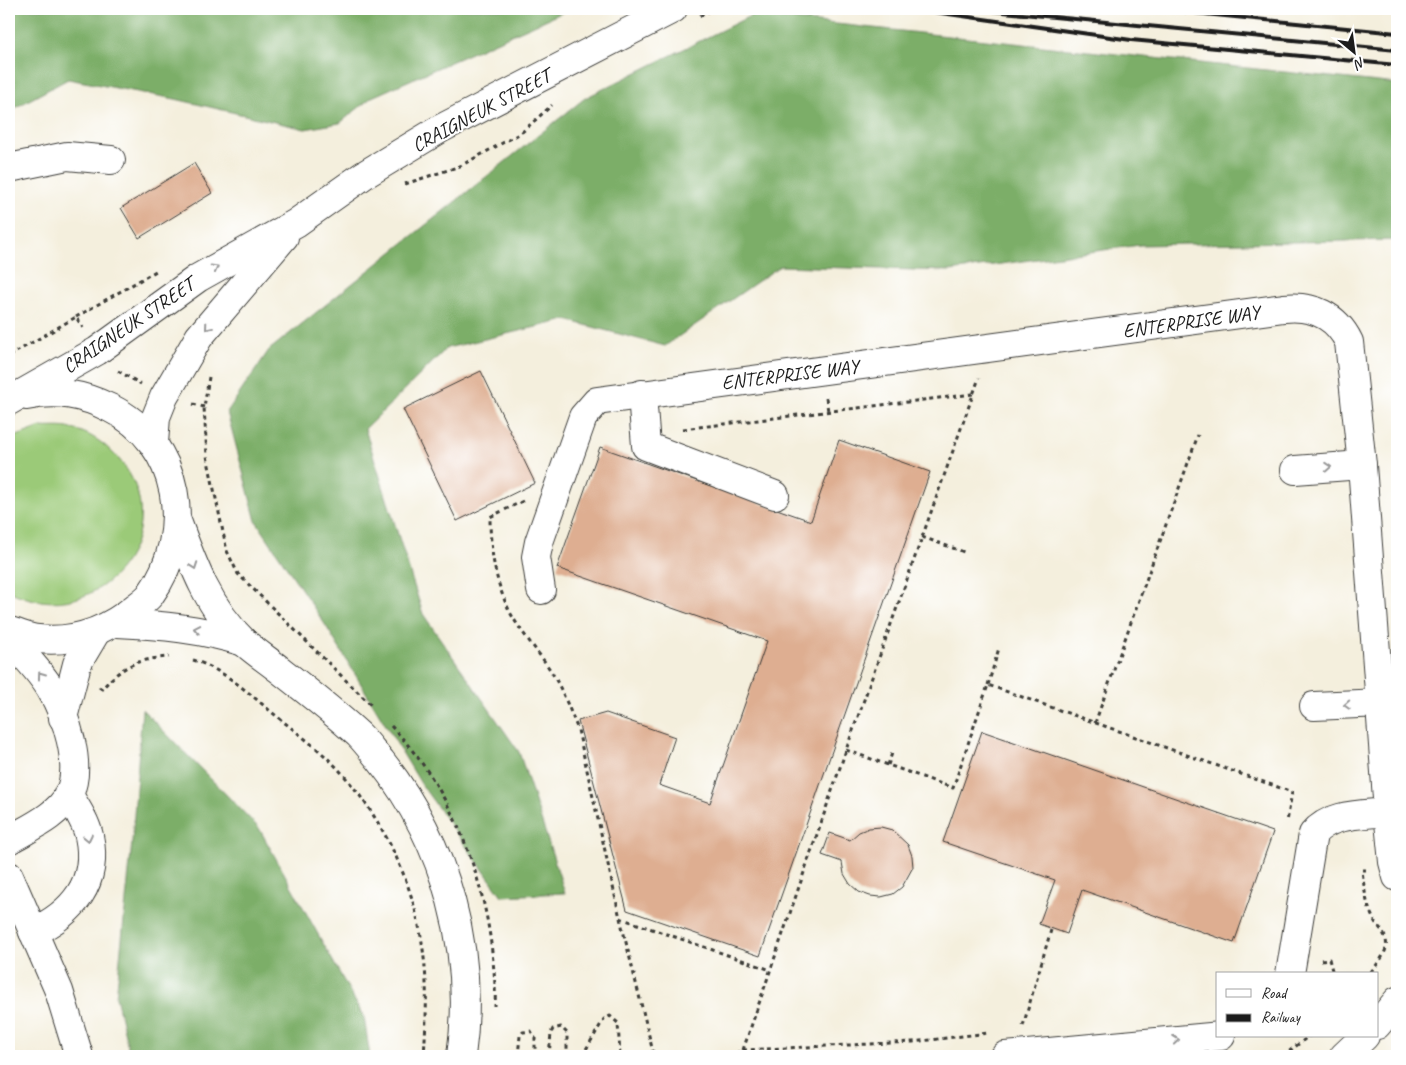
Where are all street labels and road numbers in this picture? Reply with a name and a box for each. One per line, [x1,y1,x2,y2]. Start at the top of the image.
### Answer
street label: CRAIGNEUK STREET [408,61,559,157]
street label: CRAIGNEUK STREET [58,269,203,379]
street label: ENTERPRISE WAY [1121,299,1264,343]
street label: ENTERPRISE WAY [720,353,863,395]

